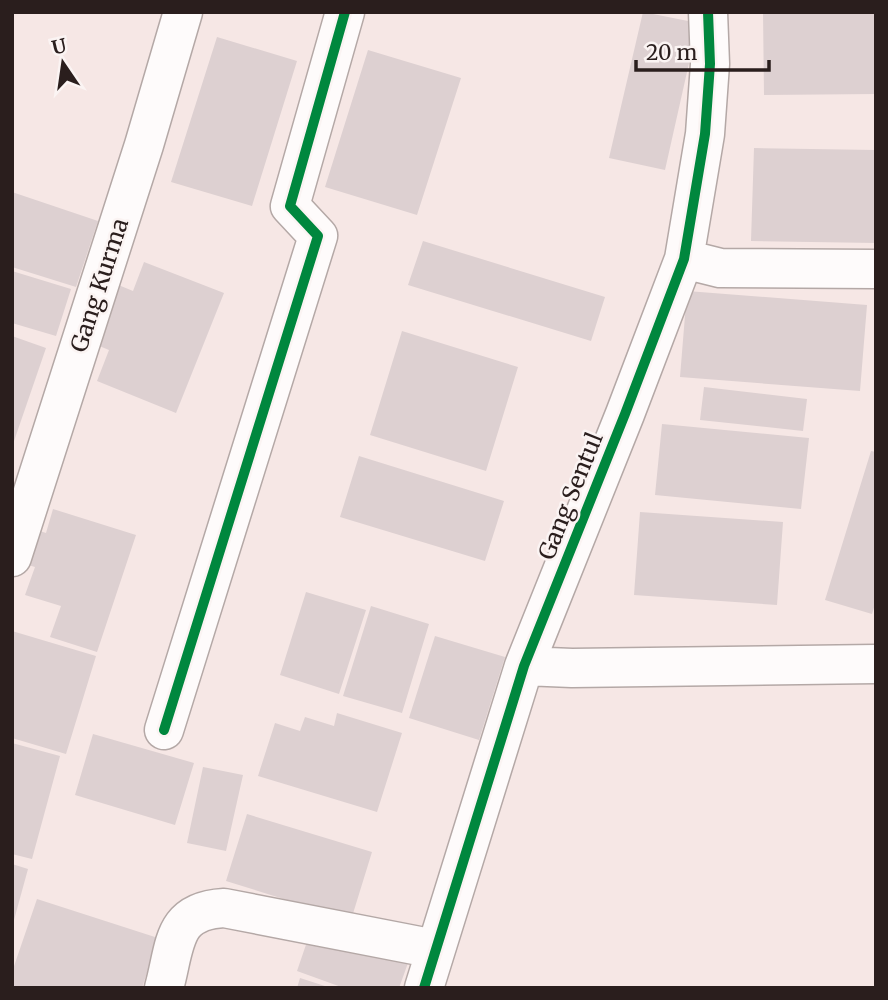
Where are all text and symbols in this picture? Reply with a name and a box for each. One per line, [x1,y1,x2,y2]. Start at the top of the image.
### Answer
north arrow [28,28,98,98]
scale bar [636,28,769,72]
text: U [50,33,69,60]
text: 20 m [646,39,698,66]
street label: Gang Kurma [64,214,134,356]
street label: Gang Sentul [531,428,609,564]

